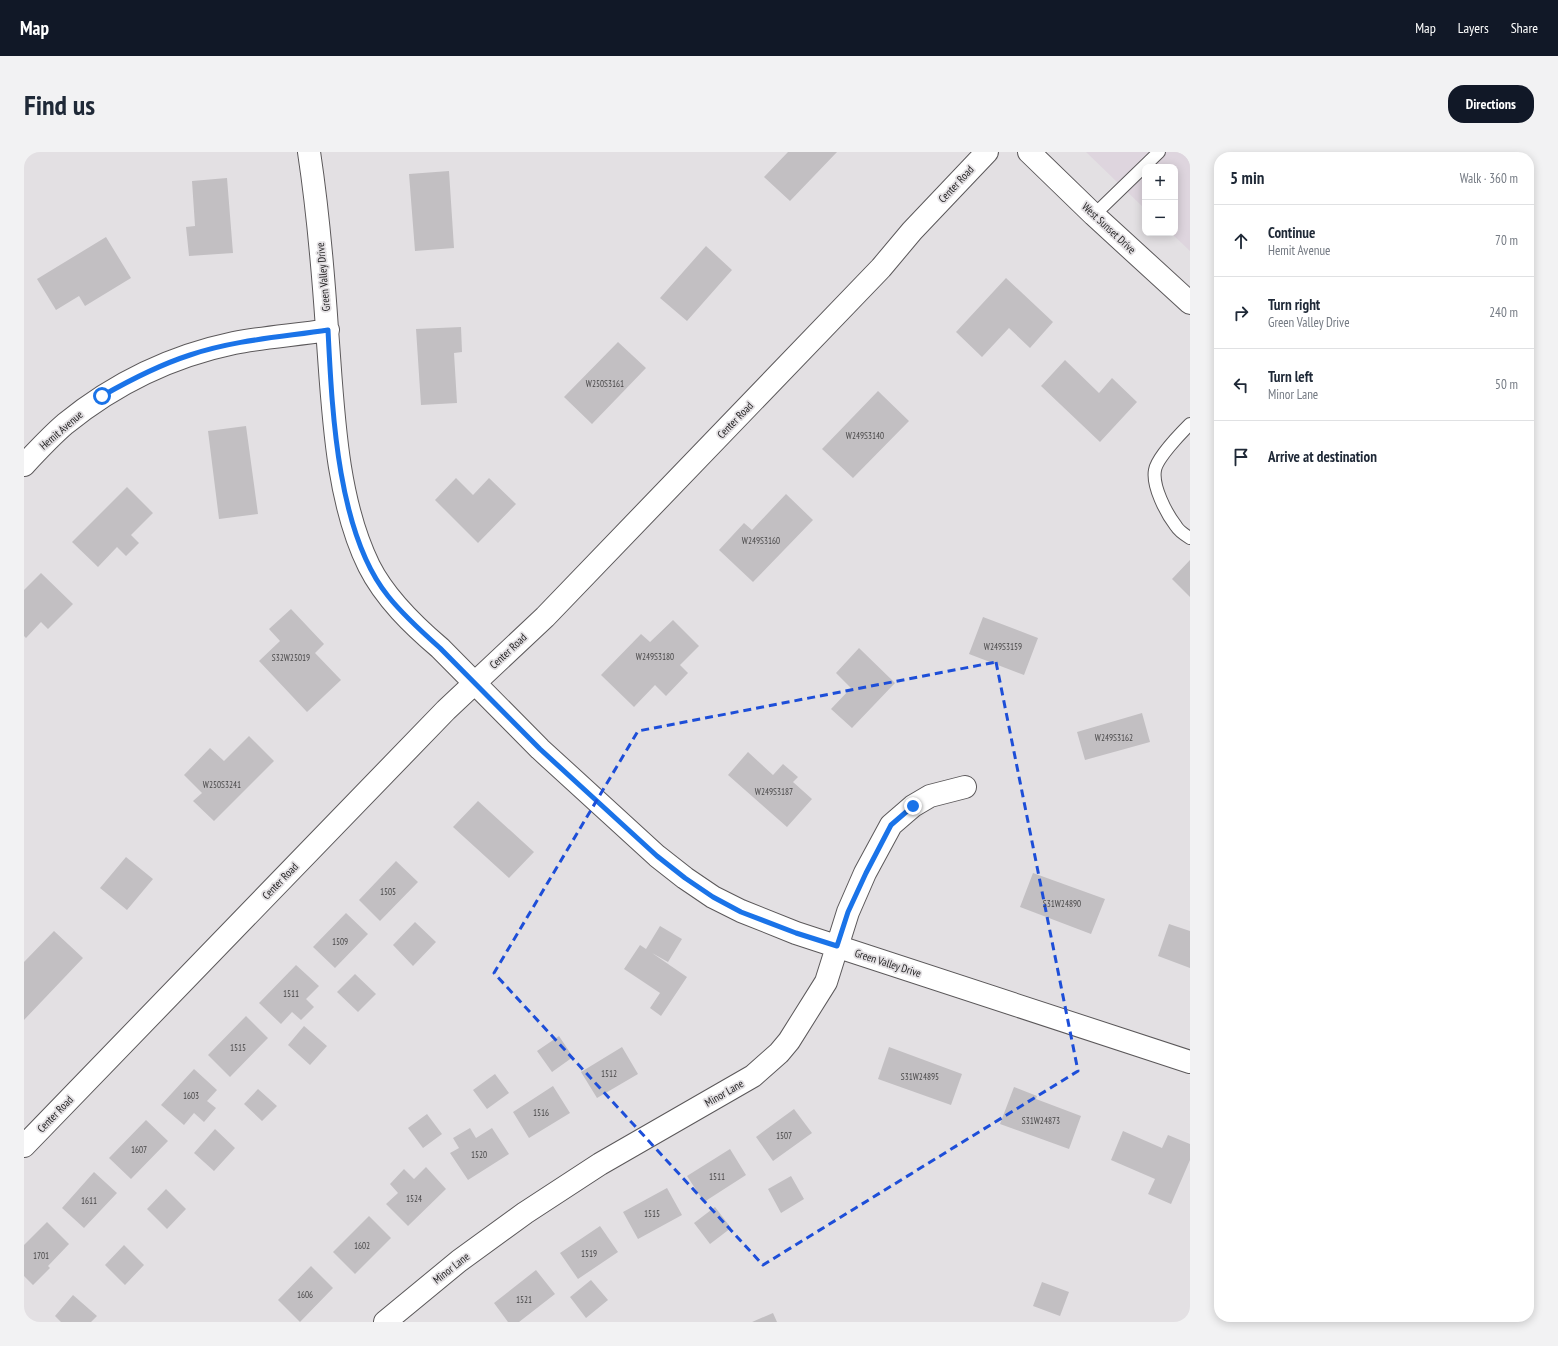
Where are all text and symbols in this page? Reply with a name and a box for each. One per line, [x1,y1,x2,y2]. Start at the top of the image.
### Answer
text: Map [20,16,49,40]
text: Map [1415,19,1436,37]
text: Layers [1458,19,1489,37]
text: Share [1511,19,1538,37]
button: Directions [1448,85,1534,123]
text: Find us [24,86,95,123]
street label: Center Road [935,162,977,205]
map controls [1142,164,1178,236]
button: + [1142,164,1178,200]
text: 5 min [1230,167,1264,189]
text: Walk · 360 m [1460,170,1518,187]
street label: West Sunset Drive [1079,200,1139,257]
button: − [1142,200,1178,236]
text: Continue [1268,223,1315,242]
icon: ahead [1230,230,1252,252]
text: 70 m [1495,232,1518,249]
street label: Green Valley Drive [313,242,333,312]
text: Hemit Avenue [1268,242,1330,259]
text: Turn right [1268,295,1320,314]
icon: right [1230,302,1252,324]
text: 240 m [1489,304,1518,321]
text: Green Valley Drive [1268,314,1350,331]
text: Turn left [1268,367,1313,386]
icon: left [1230,374,1252,396]
text: 50 m [1495,376,1518,393]
house number: W250S3161 [586,378,624,389]
text: Minor Lane [1268,386,1318,403]
route start [93,387,111,405]
street label: Center Road [714,399,756,441]
street label: Hemit Avenue [36,407,86,453]
house number: W249S3140 [846,430,884,441]
icon: arrive [1230,446,1252,468]
text: Arrive at destination [1268,447,1377,466]
house number: W249S3160 [742,535,780,546]
street label: Center Road [487,630,530,672]
house number: W249S3159 [984,641,1022,652]
house number: W249S3180 [636,651,674,662]
house number: S32W25019 [272,652,310,663]
house number: W249S3162 [1095,732,1133,743]
house number: W250S3241 [203,779,241,790]
house number: W249S3187 [755,786,793,797]
route end [904,797,922,815]
street label: Center Road [259,860,301,902]
house number: 1505 [380,886,396,897]
house number: S31W24890 [1043,898,1081,909]
house number: 1509 [332,936,348,947]
street label: Green Valley Drive [853,946,923,980]
house number: 1511 [283,988,299,999]
house number: 1515 [230,1042,246,1053]
house number: 1512 [601,1068,617,1079]
house number: S31W24895 [901,1071,939,1082]
street label: Minor Lane [702,1076,746,1110]
house number: 1603 [183,1090,199,1101]
street label: Center Road [34,1093,76,1135]
house number: 1516 [533,1107,549,1118]
house number: S31W24873 [1022,1115,1060,1126]
house number: 1507 [776,1130,792,1141]
house number: 1607 [131,1144,147,1155]
house number: 1520 [471,1149,487,1160]
house number: 1511 [709,1171,725,1182]
house number: 1524 [406,1193,422,1204]
house number: 1611 [81,1195,97,1206]
house number: 1515 [644,1208,660,1219]
house number: 1602 [354,1240,370,1251]
house number: 1519 [581,1248,597,1259]
street label: Minor Lane [430,1249,472,1287]
house number: 1701 [33,1250,49,1261]
house number: 1606 [297,1289,313,1300]
house number: 1521 [516,1294,532,1305]

